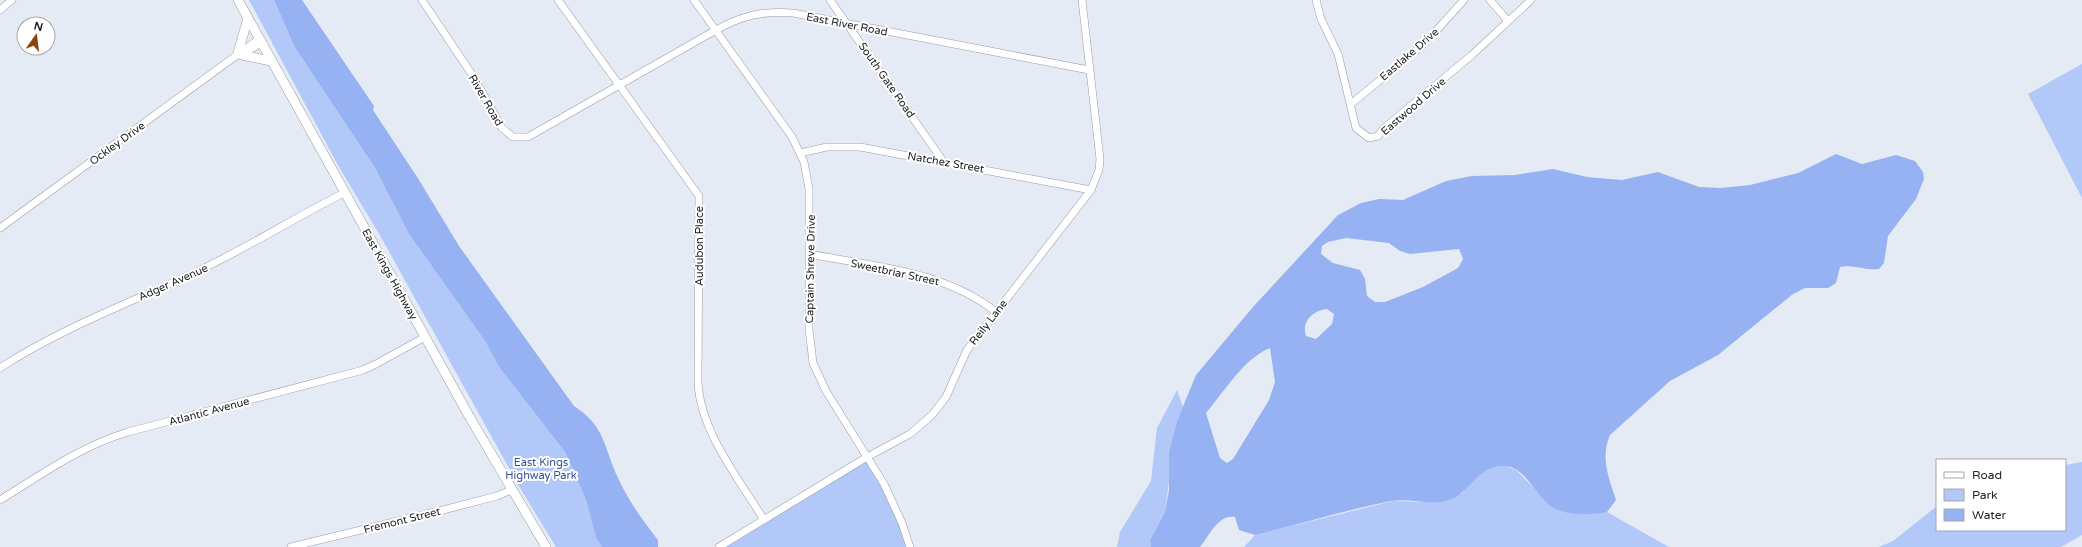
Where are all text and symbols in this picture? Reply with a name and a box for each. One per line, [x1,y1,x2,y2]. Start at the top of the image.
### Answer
street label: East River Road [805,10,889,39]
north arrow [16,16,56,56]
text: N [32,19,44,34]
street label: Eastlake Drive [1377,25,1441,83]
street label: South Gate Road [856,40,918,121]
street label: River Road [466,72,506,128]
street label: Eastwood Drive [1378,75,1448,138]
street label: Ockley Drive [87,119,148,168]
street label: Natchez Street [907,149,985,176]
street label: Audubon Place [693,206,706,286]
street label: Captain Shreve Drive [803,214,818,324]
street label: East Kings Highway [359,226,420,322]
street label: Sweetbriar Street [849,257,940,288]
street label: Adger Avenue [136,261,210,304]
street label: Reily Lane [967,297,1010,347]
street label: Atlantic Avenue [168,395,251,428]
park label: East Kings Highway Park [505,456,577,482]
legend [1936,459,2066,531]
text: Road [1972,468,2002,482]
text: Park [1972,488,1998,502]
street label: Fremont Street [362,505,442,536]
text: Water [1972,508,2007,522]

